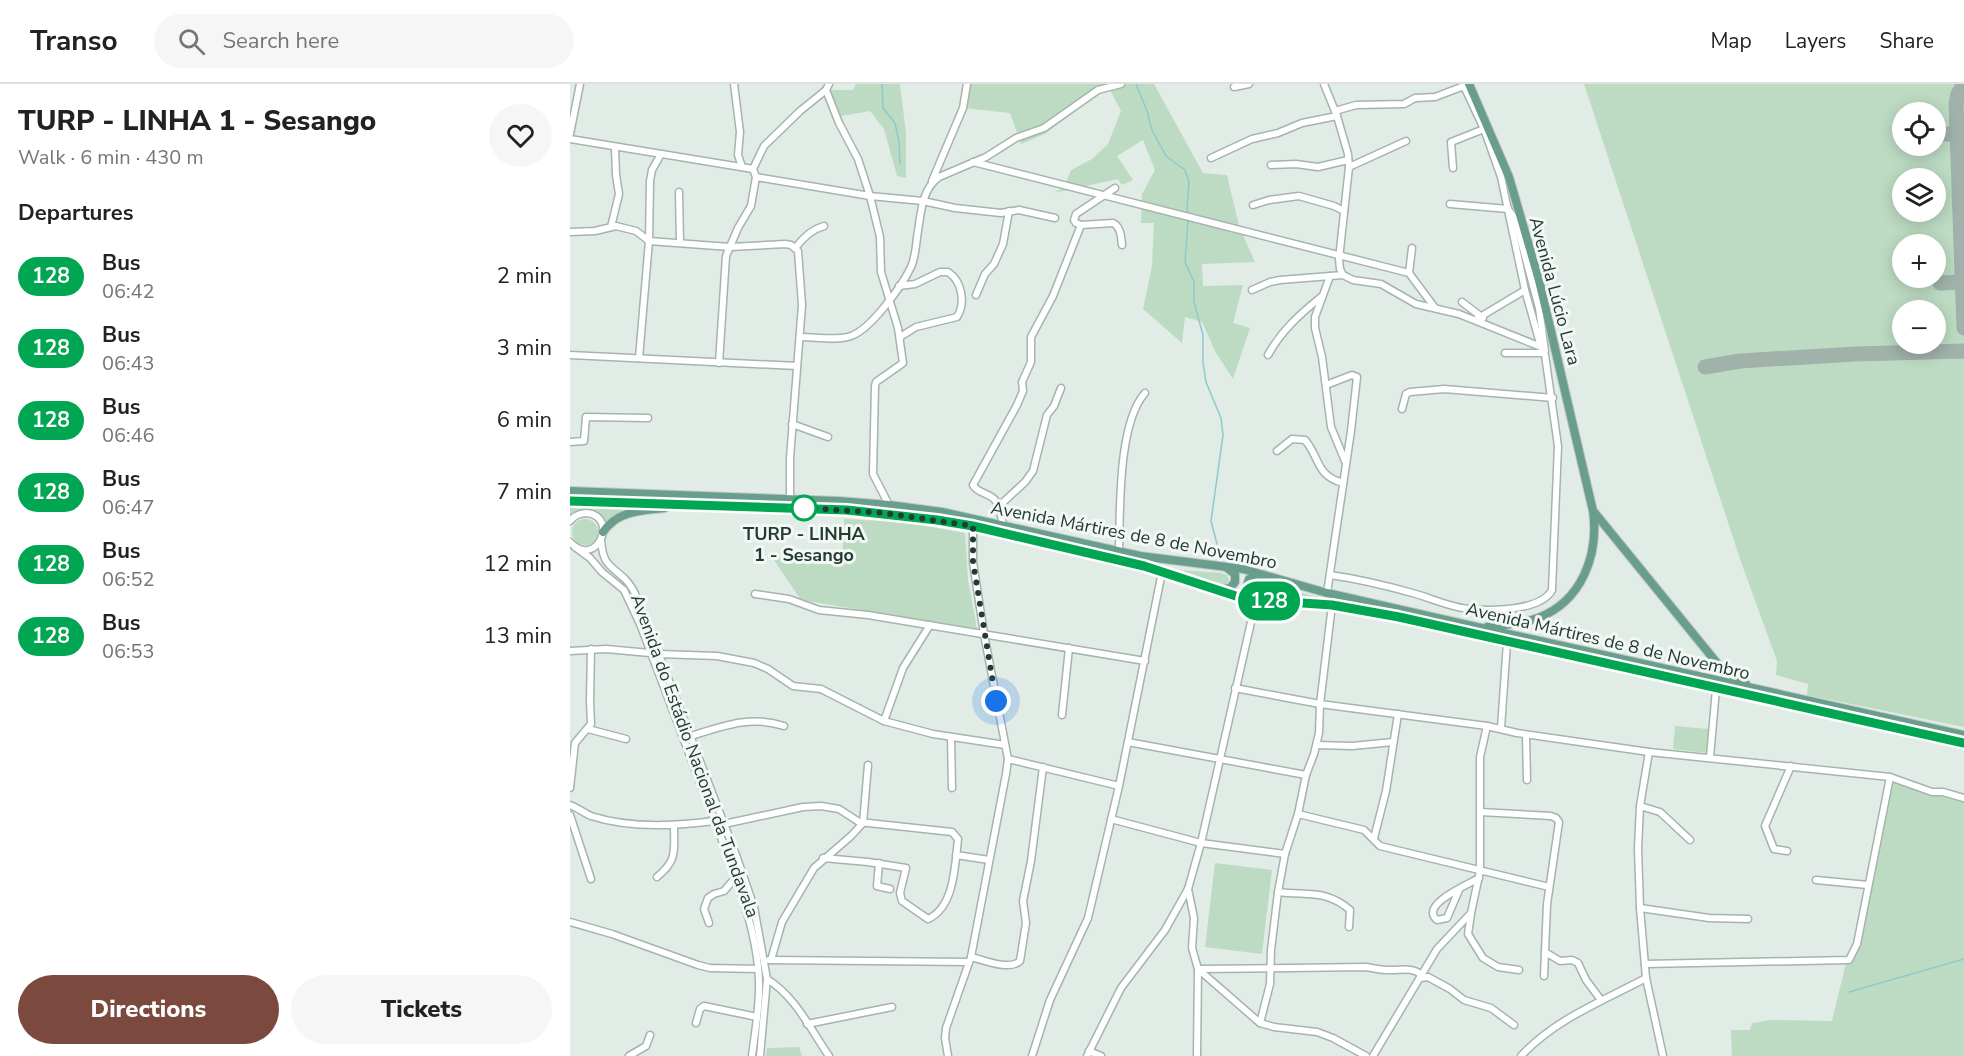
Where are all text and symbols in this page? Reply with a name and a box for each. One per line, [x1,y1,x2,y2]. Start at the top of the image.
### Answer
search box [154,14,574,68]
text: Transo [30,22,118,60]
icon: search [175,25,208,58]
text: Search here [223,26,339,56]
text: Map [1710,27,1752,55]
text: Layers [1785,27,1846,55]
text: Share [1879,27,1934,55]
text: TURP - LINHA 1 - Sesango [18,102,376,140]
map controls [1892,102,1946,354]
button: locate [1892,102,1946,156]
button: heart [489,104,552,167]
text: Walk · 6 min · 430 m [18,144,204,171]
button: layers [1892,168,1946,222]
text: Departures [18,198,133,228]
street label: Avenida Lúcio Lara [1524,214,1586,368]
button: + [1892,234,1946,288]
text: Bus [102,248,141,278]
text: 2 min [497,261,552,291]
text: 128 [32,262,70,290]
text: 06:42 [102,278,155,305]
button: − [1892,300,1946,354]
text: Bus [102,320,141,350]
text: 3 min [497,333,552,363]
text: 128 [32,334,70,362]
text: 06:43 [102,350,155,377]
text: Bus [102,392,141,422]
text: 6 min [497,405,552,435]
text: 128 [32,406,70,434]
text: 06:46 [102,422,155,449]
text: Bus [102,464,141,494]
text: 7 min [497,477,552,507]
text: 128 [32,478,70,506]
text: 06:47 [102,494,155,521]
marker: TURP - LINHA 1 - Sesango [791,495,817,521]
street label: Avenida Mártires de 8 de Novembro [989,495,1279,575]
place label: TURP - LINHA 1 - Sesango [743,522,866,567]
text: Bus [102,536,141,566]
text: 12 min [484,549,552,579]
text: 128 [32,550,70,578]
text: 06:52 [102,566,155,593]
line badge: 128 [1234,582,1304,620]
text: 128 [1250,587,1288,615]
street label: Avenida do Estádio Nacional da Tundavala [625,591,765,921]
street label: Avenida Mártires de 8 de Novembro [1464,597,1752,685]
text: Bus [102,608,141,638]
text: 13 min [484,621,552,651]
text: 128 [32,622,70,650]
text: 06:53 [102,638,155,665]
your location [981,686,1011,716]
button: Directions [18,975,279,1044]
button: Tickets [291,975,552,1044]

